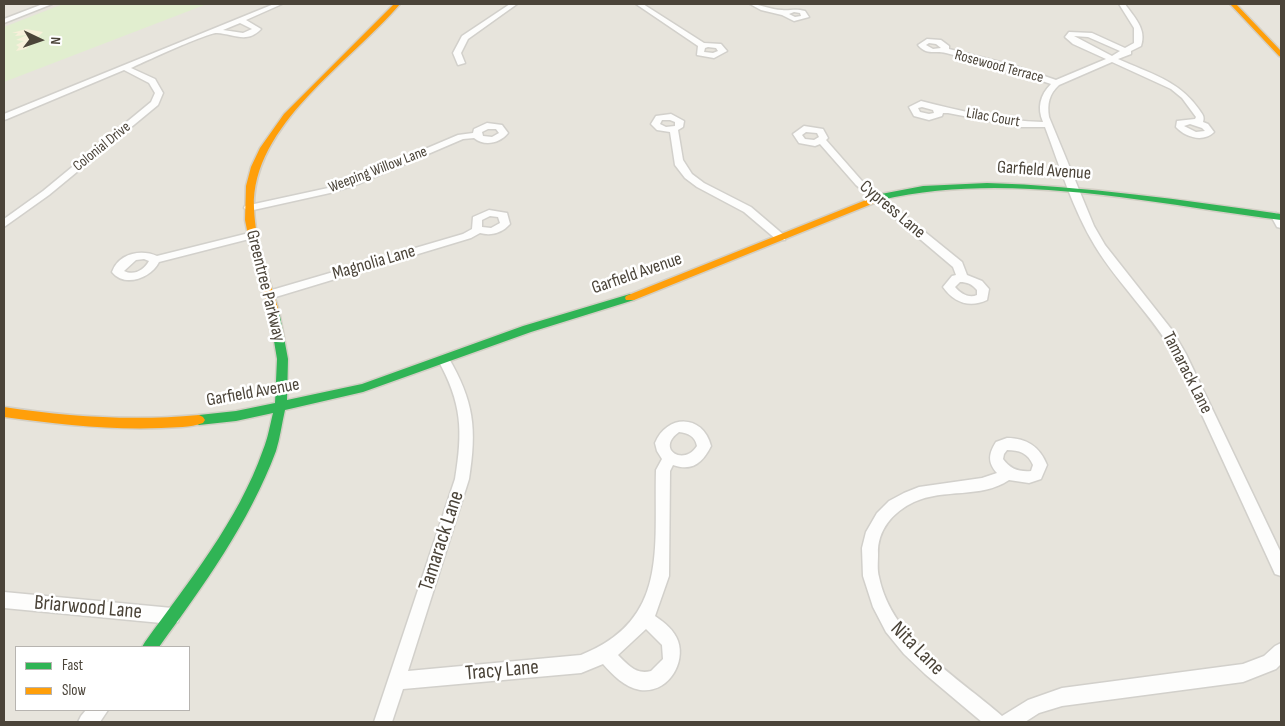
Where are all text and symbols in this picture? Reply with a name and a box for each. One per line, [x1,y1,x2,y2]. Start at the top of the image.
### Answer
north arrow [15,15,65,65]
text: N [47,37,64,45]
street label: Rosewood Terrace [953,47,1045,87]
street label: Lilac Court [965,104,1021,132]
street label: Colonial Drive [70,118,134,176]
street label: Weeping Willow Lane [326,143,430,197]
street label: Garfield Avenue [996,157,1092,185]
street label: Cypress Lane [855,176,929,244]
street label: Greentree Parkway [241,228,289,344]
street label: Magnolia Lane [330,241,418,285]
street label: Garfield Avenue [589,248,685,300]
street label: Tamarack Lane [1157,329,1217,417]
street label: Garfield Avenue [205,374,301,412]
street label: Tamarack Lane [414,488,470,594]
street label: Briarwood Lane [33,591,143,625]
street label: Nita Lane [885,617,949,681]
legend [15,646,190,711]
street label: Tracy Lane [464,655,540,687]
text: Fast [62,656,83,675]
text: Slow [62,681,86,700]

